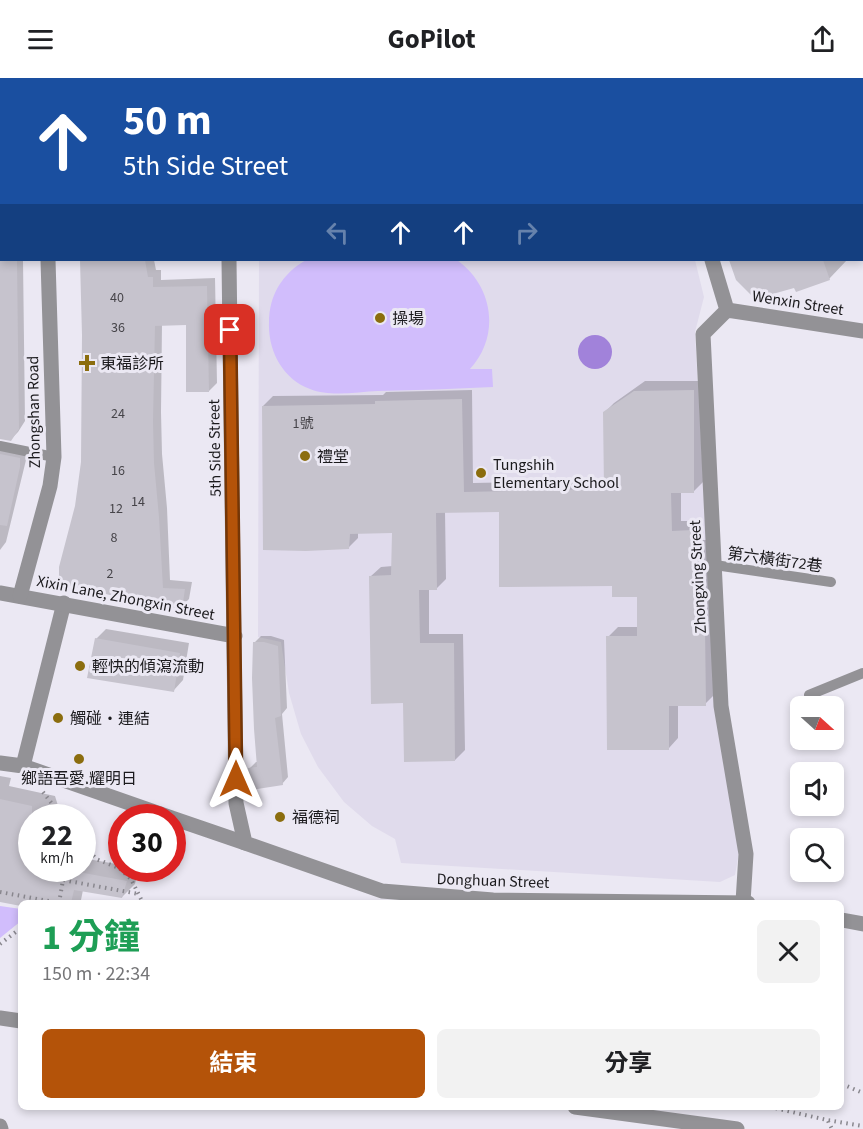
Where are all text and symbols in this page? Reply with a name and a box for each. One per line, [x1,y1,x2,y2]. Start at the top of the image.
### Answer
text: GoPilot [387,20,476,59]
icon: menu [24,23,57,56]
icon: share [806,23,839,56]
text: 50 m [123,91,212,151]
icon: ahead [24,102,102,180]
text: 5th Side Street [123,147,288,186]
icon: left [321,216,354,249]
icon: ahead [384,216,417,249]
icon: ahead [447,216,480,249]
icon: right [510,216,543,249]
street label: Wenxin Street [751,285,846,321]
house number: 40 [110,288,124,308]
pin [204,304,255,355]
place label: 操場 [392,308,424,330]
marker: 操場 [373,311,387,325]
icon: arrive [213,313,246,346]
house number: 36 [111,318,125,338]
place label: 東福診所 [100,353,164,375]
marker: 東福診所 [78,354,96,372]
street label: Zhongshan Road [22,356,46,468]
street label: 5th Side Street [203,398,227,497]
house number: 24 [111,404,125,424]
house number: 1號 [293,414,313,434]
place label: 禮堂 [317,446,349,468]
marker: 禮堂 [298,449,312,463]
place label: Tungshih Elementary School [493,454,619,494]
house number: 16 [111,461,125,481]
marker: Tungshih Elementary School [474,466,488,480]
house number: 14 [131,492,145,512]
house number: 12 [109,499,123,519]
street label: Zhongxing Street [684,519,712,634]
house number: 8 [111,528,118,548]
street label: 第六橫街72巷 [726,542,824,578]
house number: 2 [107,564,114,584]
street label: Xixin Lane, Zhongxin Street [35,570,217,626]
place label: 輕快的傾瀉流動 [92,656,204,678]
marker: 輕快的傾瀉流動 [73,659,87,673]
north arrow [790,696,844,750]
map controls [790,696,844,882]
place label: 觸碰‧連結 [70,708,150,730]
marker: 觸碰‧連結 [51,711,65,725]
position arrow [204,747,268,811]
marker: 鄉語吾愛.耀明日 [72,752,86,766]
button: sound [790,762,844,816]
place label: 鄉語吾愛.耀明日 [21,768,137,790]
speed limit sign: 30 [108,804,186,882]
place label: 福德祠 [292,807,340,829]
marker: 福德祠 [273,810,287,824]
text: 22 [41,814,73,857]
button: search [790,828,844,882]
text: km/h [40,848,74,869]
street label: Donghuan Street [436,868,550,894]
text: 1 分鐘 [42,912,140,963]
button: close [757,920,820,983]
text: 150 m · 22:34 [42,960,150,988]
button: 結束 [42,1029,425,1098]
button: 分享 [437,1029,820,1098]

